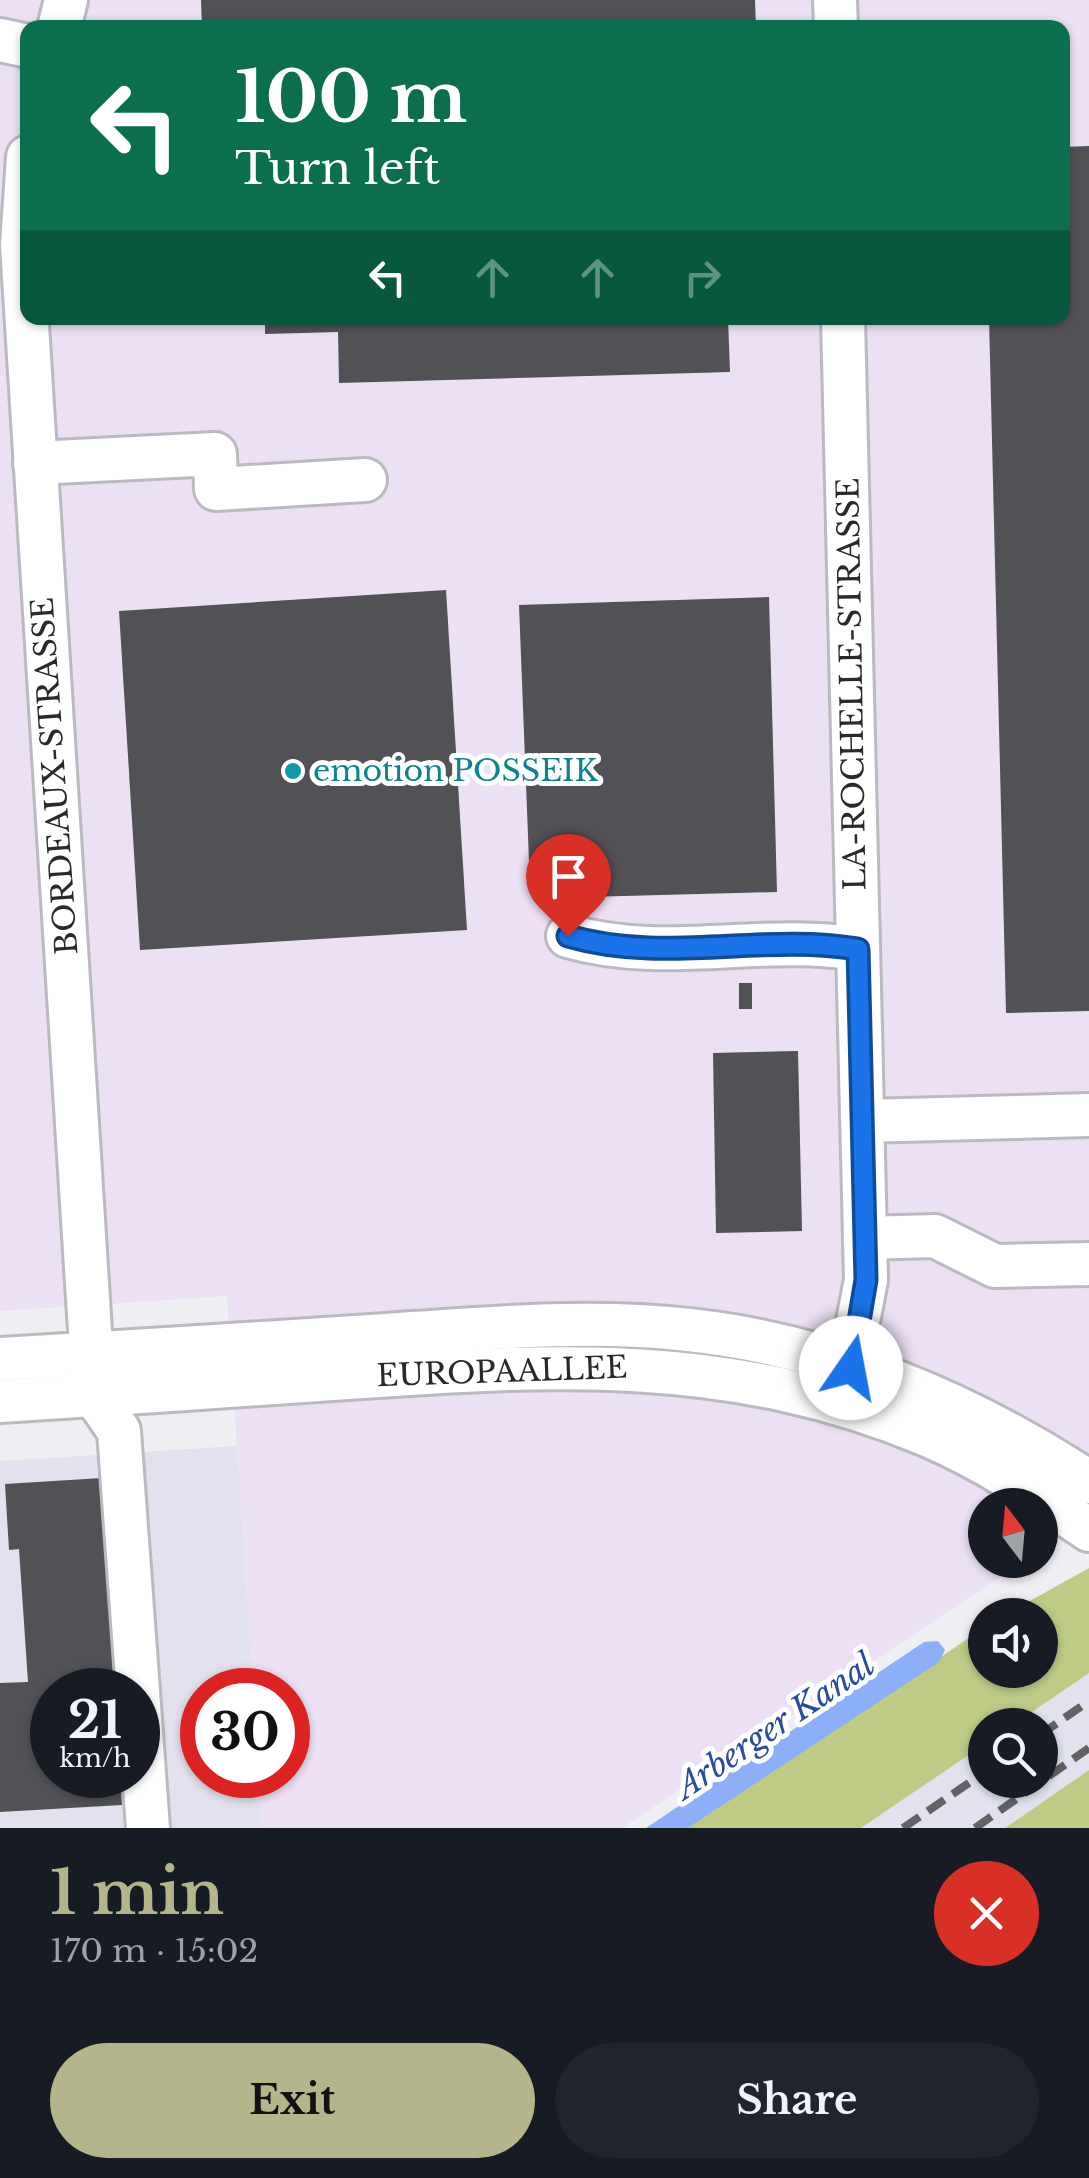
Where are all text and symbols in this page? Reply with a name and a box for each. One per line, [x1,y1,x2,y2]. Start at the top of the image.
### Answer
text: 100 m [235,54,467,141]
icon: left [70,60,200,190]
text: Turn left [235,140,440,196]
icon: left [360,250,415,305]
icon: ahead [465,250,520,305]
icon: ahead [570,250,625,305]
icon: right [675,250,730,305]
street label: LA-ROCHELLE-STRASSE [829,477,874,891]
street label: BORDEAUX-STRASSE [24,596,85,956]
place label: emotion POSSEIK [313,752,598,789]
marker: emotion POSSEIK [282,760,304,782]
pin [526,834,611,937]
icon: arrive [541,849,596,904]
position arrow [799,1316,903,1420]
street label: EUROPAALLEE [376,1349,628,1394]
north arrow [968,1488,1058,1578]
map controls [968,1488,1058,1798]
button: sound [968,1598,1058,1688]
water label: Arberger Kanal [665,1644,883,1809]
speed limit sign: 30 [180,1668,310,1798]
text: 21 [68,1689,122,1752]
button: search [968,1708,1058,1798]
text: km/h [60,1743,130,1774]
text: 1 min [50,1856,224,1930]
button: close [934,1861,1039,1966]
text: 170 m · 15:02 [50,1931,258,1971]
button: Exit [50,2043,535,2158]
button: Share [555,2043,1039,2158]

